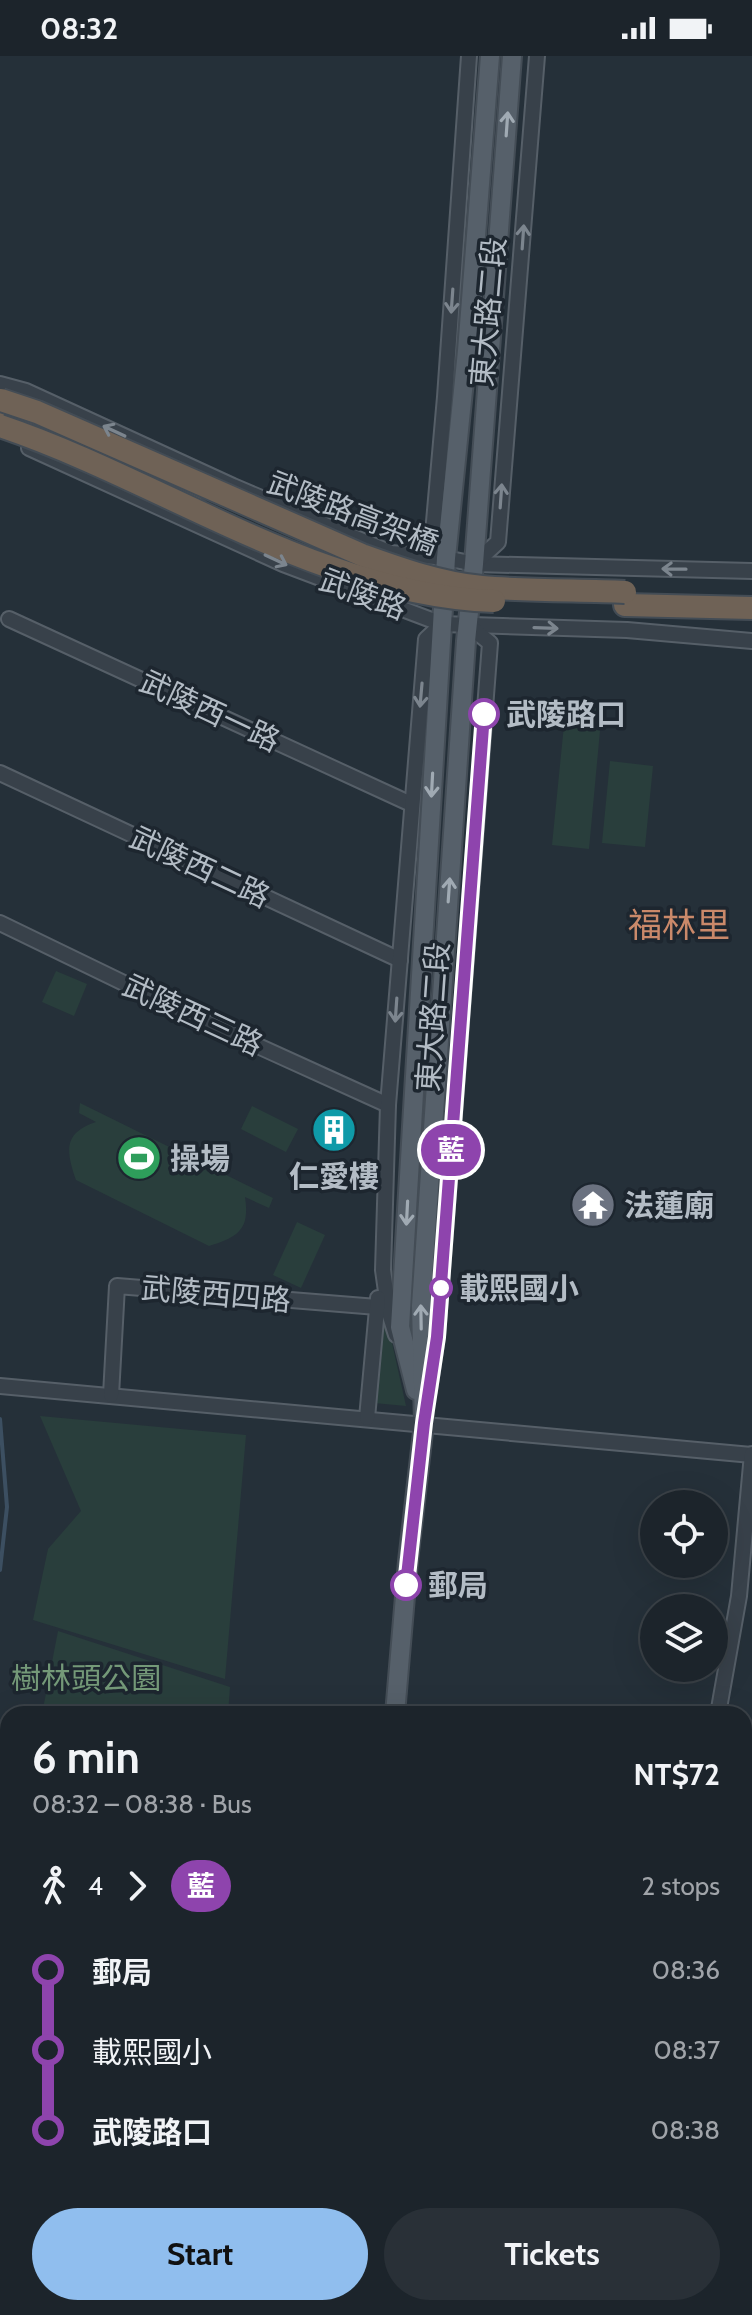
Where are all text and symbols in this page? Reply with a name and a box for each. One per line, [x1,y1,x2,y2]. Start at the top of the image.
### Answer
text: 08:32 [40,10,118,47]
one-way arrow [500,111,515,138]
one-way arrow [516,224,531,251]
street label: 東大路二段 [463,236,513,388]
one-way arrow [444,287,459,314]
one-way arrow [102,423,126,438]
street label: 武陵路高架橋 [262,463,444,563]
one-way arrow [494,483,509,510]
one-way arrow [264,553,288,568]
street label: 武陵路 [314,561,412,627]
one-way arrow [661,562,688,577]
one-way arrow [532,620,559,635]
street label: 武陵西一路 [134,663,286,759]
one-way arrow [413,681,428,708]
place label: 武陵路口 [506,696,626,733]
marker: 武陵路口 [469,699,499,729]
one-way arrow [424,771,439,798]
street label: 武陵西二路 [124,819,276,915]
one-way arrow [442,877,457,904]
district label: 福林里 [628,904,730,946]
street label: 東大路二段 [409,941,457,1093]
street label: 武陵西三路 [117,967,269,1063]
one-way arrow [388,996,403,1023]
building icon: 仁愛樓 [310,1106,358,1154]
line badge: 藍 [425,1124,477,1176]
text: 藍 [437,1133,465,1167]
sports icon: 操場 [115,1134,163,1182]
place label: 操場 [170,1140,230,1177]
place label: 仁愛樓 [289,1158,379,1195]
temple icon: 法蓮廟 [569,1181,617,1229]
place label: 法蓮廟 [624,1187,714,1224]
one-way arrow [399,1199,414,1226]
street label: 武陵西四路 [140,1269,292,1319]
place label: 載熙國小 [459,1270,579,1307]
marker: 載熙國小 [430,1277,452,1299]
one-way arrow [413,1304,429,1331]
map controls [640,1490,728,1682]
button: locate [640,1490,728,1578]
place label: 郵局 [428,1567,488,1604]
marker: 郵局 [391,1570,421,1600]
button: layers [640,1594,728,1682]
park label: 樹林頭公園 [11,1660,161,1697]
text: 6 min [32,1731,140,1784]
text: NT$72 [634,1756,720,1793]
text: 08:32 – 08:38 · Bus [32,1788,252,1820]
icon: walk [32,1864,76,1908]
icon: forward [115,1864,159,1908]
text: 藍 [187,1869,215,1903]
text: 4 [88,1870,103,1902]
text: 2 stops [642,1870,720,1902]
text: 郵局 [92,1954,152,1991]
text: 08:36 [652,1954,720,1986]
text: 載熙國小 [92,2034,212,2071]
text: 08:37 [654,2034,720,2066]
text: 武陵路口 [92,2114,212,2151]
text: 08:38 [651,2114,720,2146]
button: Start [32,2208,368,2300]
button: Tickets [384,2208,720,2300]

